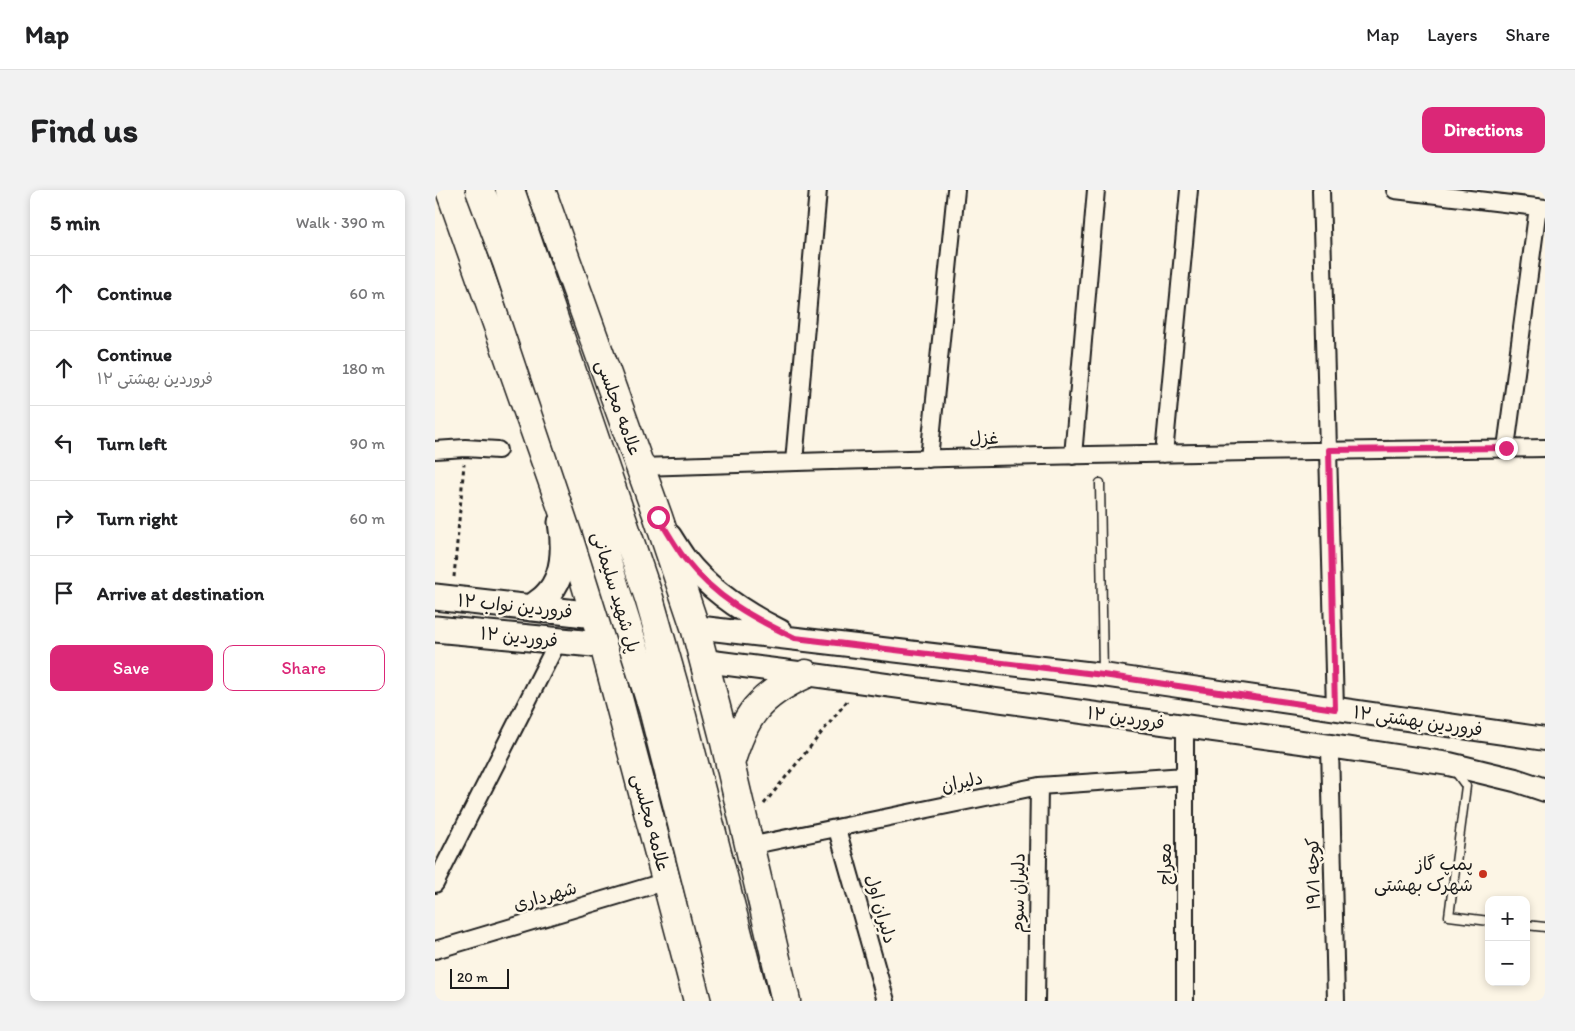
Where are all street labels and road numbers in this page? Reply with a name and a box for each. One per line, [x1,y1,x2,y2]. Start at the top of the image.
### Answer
street label: علامه مجلسی [591,357,647,459]
street label: غزل [969,427,999,449]
street label: پل شهید سلیمانی [586,529,645,656]
street label: ۱۲ فروردین نواب [456,589,574,623]
street label: ۱۲ فروردین [479,622,559,652]
street label: ۱۲ فروردین بهشتی [1352,701,1484,741]
street label: ۱۲ فروردین [1086,702,1166,734]
street label: دلیران [939,767,985,797]
street label: علامه مجلسی [627,771,675,875]
street label: کوچه ۱۹/۱ [1301,837,1326,911]
street label: معراج [1154,843,1177,885]
street label: دلیران سوم [1006,853,1033,933]
street label: دلیران اول [861,872,901,946]
street label: شهرداری [511,876,579,916]

